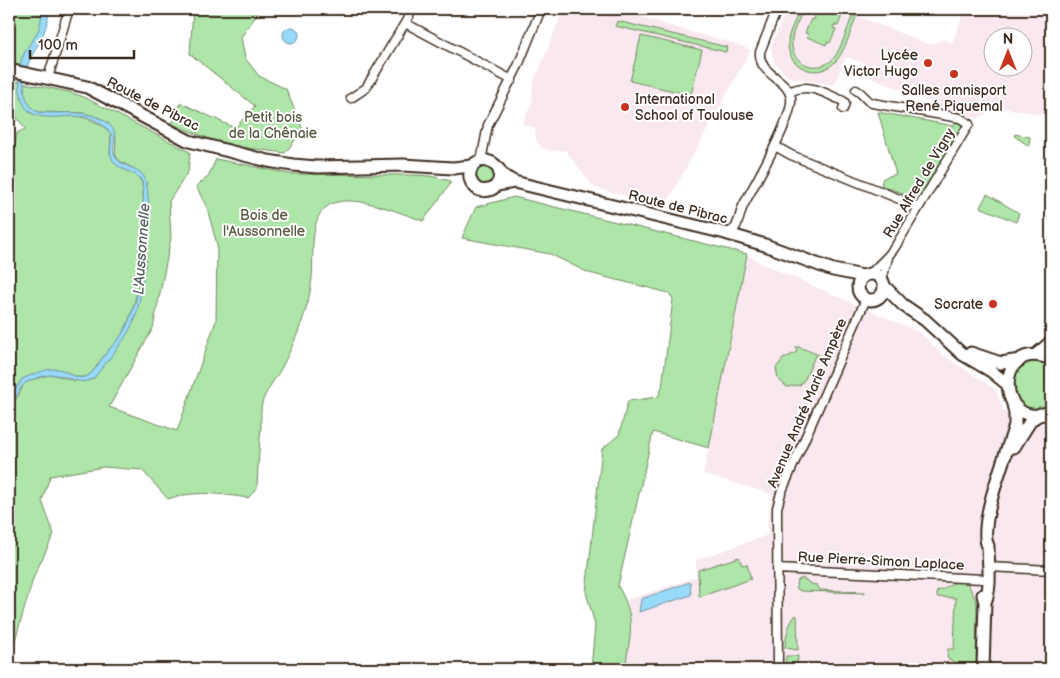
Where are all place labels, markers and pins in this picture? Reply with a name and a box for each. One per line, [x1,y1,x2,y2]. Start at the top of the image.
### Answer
place label: Lycée Victor Hugo [844,47,918,80]
marker: Lycée Victor Hugo [922,57,934,69]
marker: Salles omnisport René Piquemal [948,68,960,80]
place label: Salles omnisport René Piquemal [902,82,1007,115]
place label: International School of Toulouse [635,91,753,124]
marker: International School of Toulouse [619,101,631,113]
place label: Socrate [934,296,983,313]
marker: Socrate [987,298,999,310]

